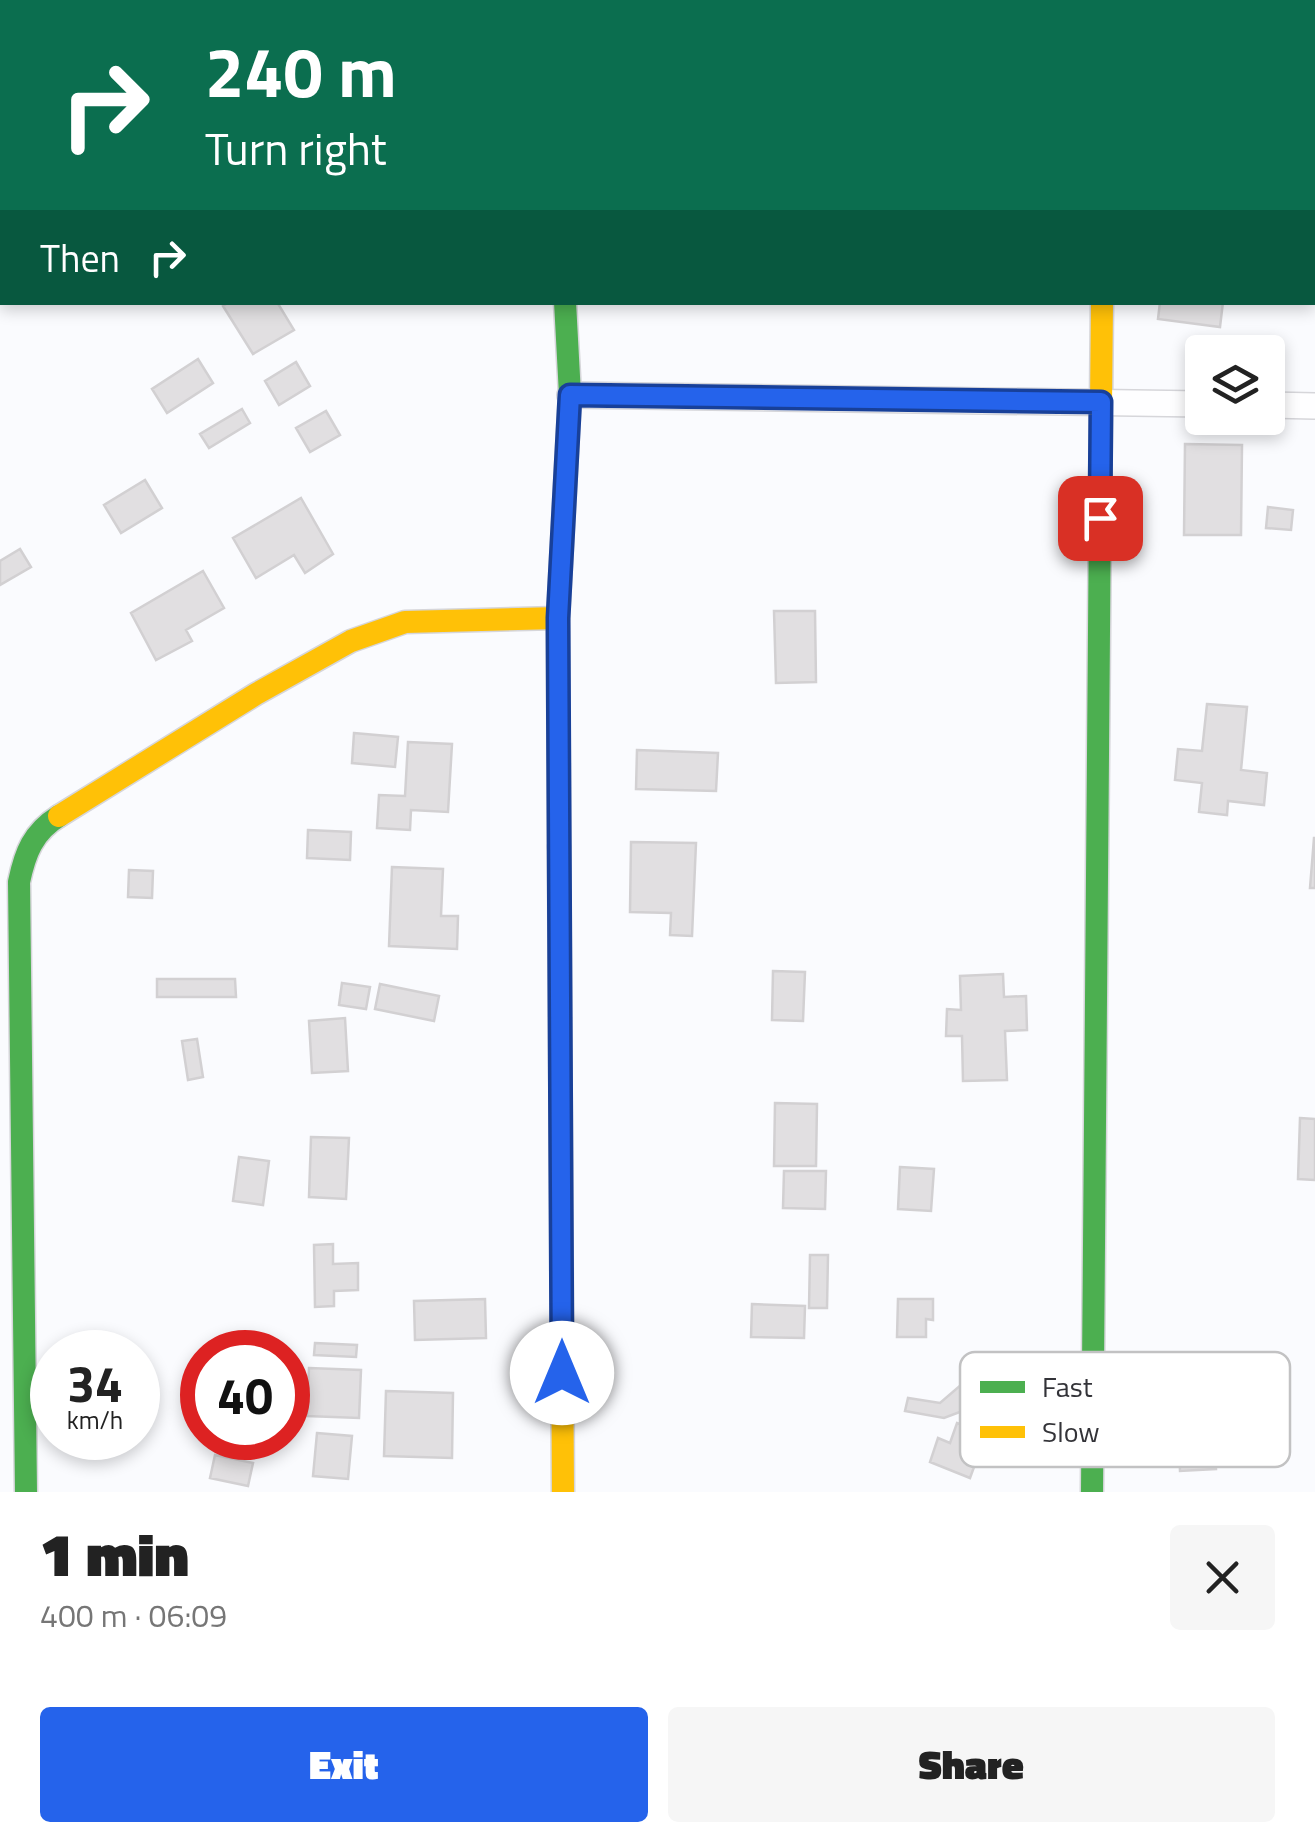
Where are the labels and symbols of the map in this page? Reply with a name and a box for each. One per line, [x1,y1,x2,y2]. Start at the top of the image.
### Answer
pin [1058,476,1143,561]
position arrow [510,1321,614,1425]
speed limit sign: 40 [180,1330,310,1460]
legend [960,1352,1290,1467]
text: Fast [1042,1365,1093,1408]
text: Slow [1042,1410,1100,1453]

